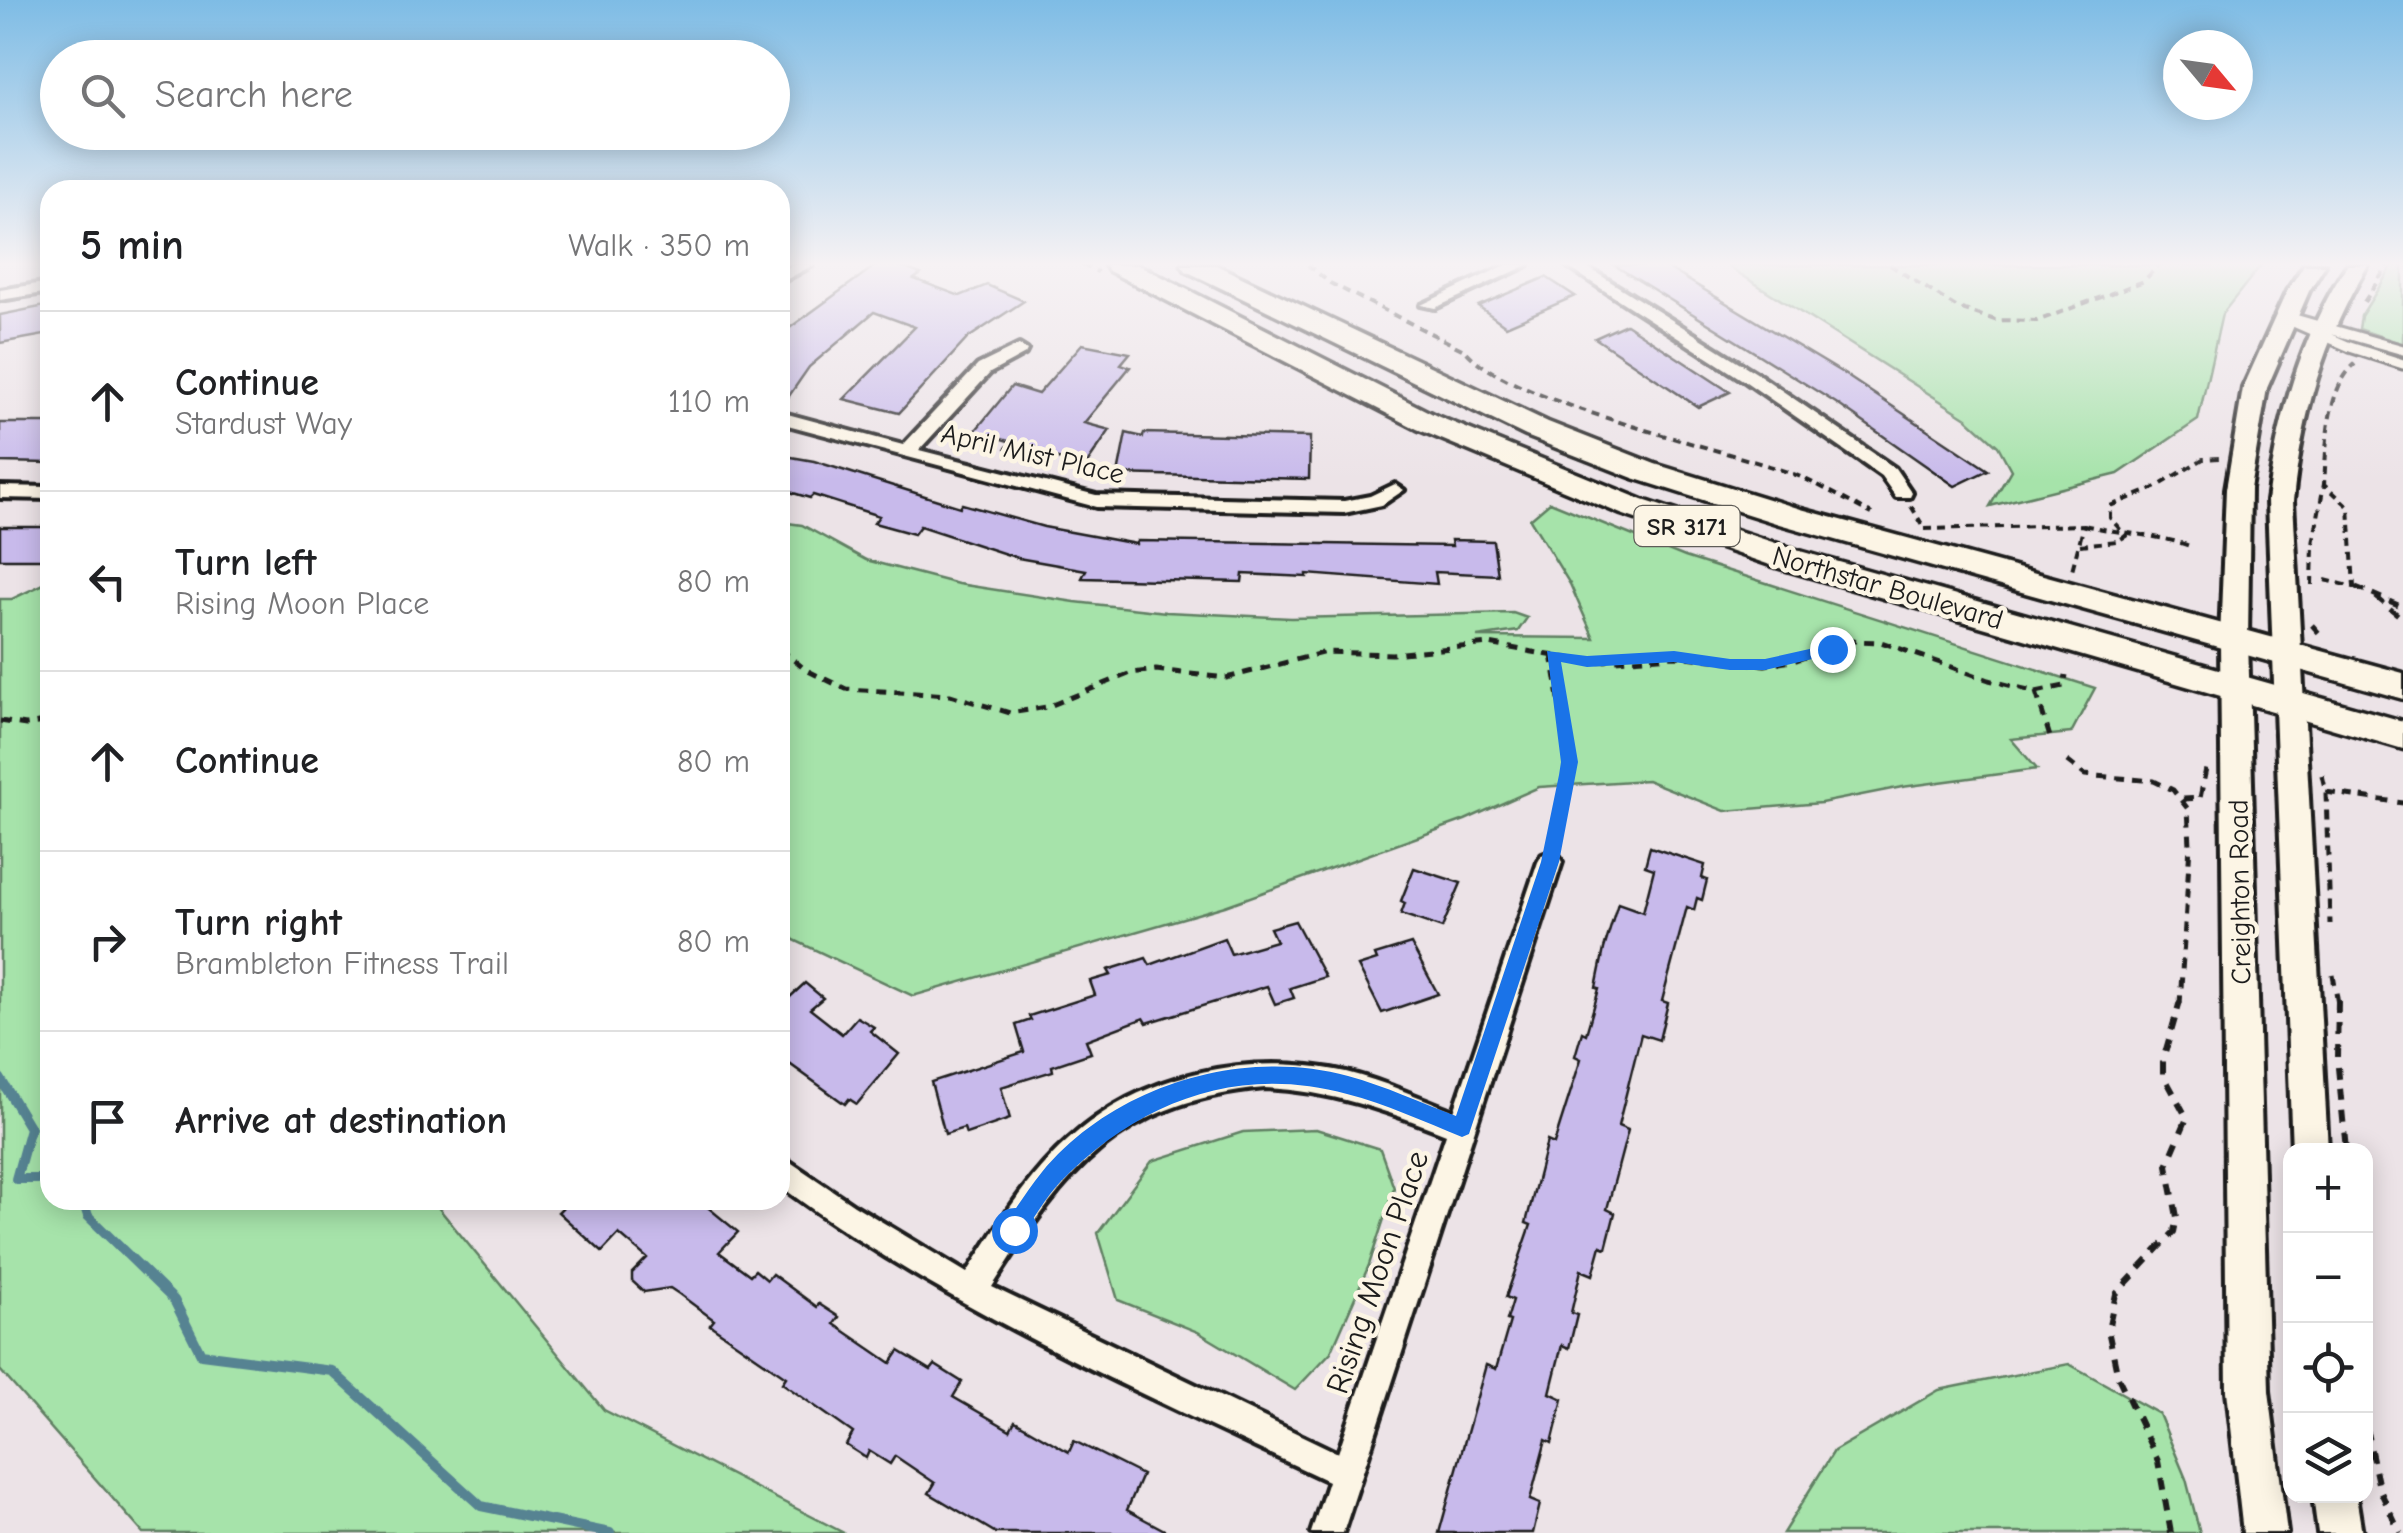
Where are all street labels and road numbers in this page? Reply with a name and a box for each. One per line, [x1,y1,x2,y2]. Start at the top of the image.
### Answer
street label: April Mist Place [938,417,1127,491]
road number: SR 3171 [1634,506,1740,546]
street label: Northstar Boulevard [1769,540,2007,636]
street label: Creighton Road [2222,799,2258,985]
street label: Rising Moon Place [1319,1146,1436,1398]

